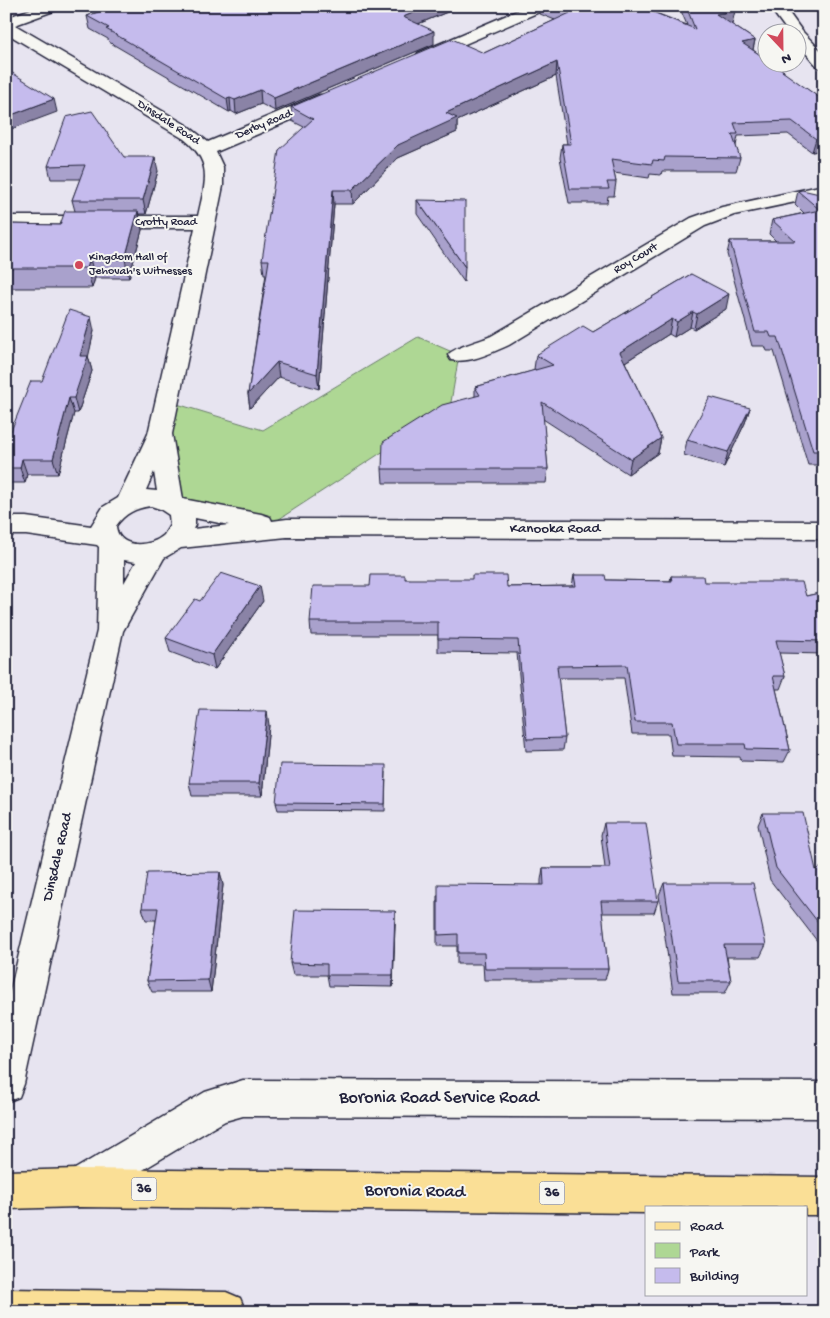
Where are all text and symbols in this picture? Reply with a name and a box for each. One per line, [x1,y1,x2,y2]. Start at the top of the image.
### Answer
north arrow [758,22,808,72]
text: N [779,48,793,67]
street label: Dinsdale Road [133,97,203,149]
street label: Derby Road [233,107,295,143]
street label: Crotty Road [135,216,198,230]
street label: Roy Court [611,240,661,278]
place label: Kingdom Hall of Jehovah's Witnesses [89,251,193,279]
marker: Kingdom Hall of Jehovah's Witnesses [73,259,85,271]
street label: Kanooka Road [510,520,602,538]
street label: Dinsdale Road [39,810,77,904]
street label: Boronia Road Service Road [338,1088,540,1109]
road number: 36 [132,1178,156,1200]
street label: Boronia Road [364,1181,467,1203]
road number: 36 [540,1182,564,1204]
legend [645,1206,808,1296]
text: Road [690,1218,724,1236]
text: Park [689,1244,720,1262]
text: Building [689,1268,739,1286]

